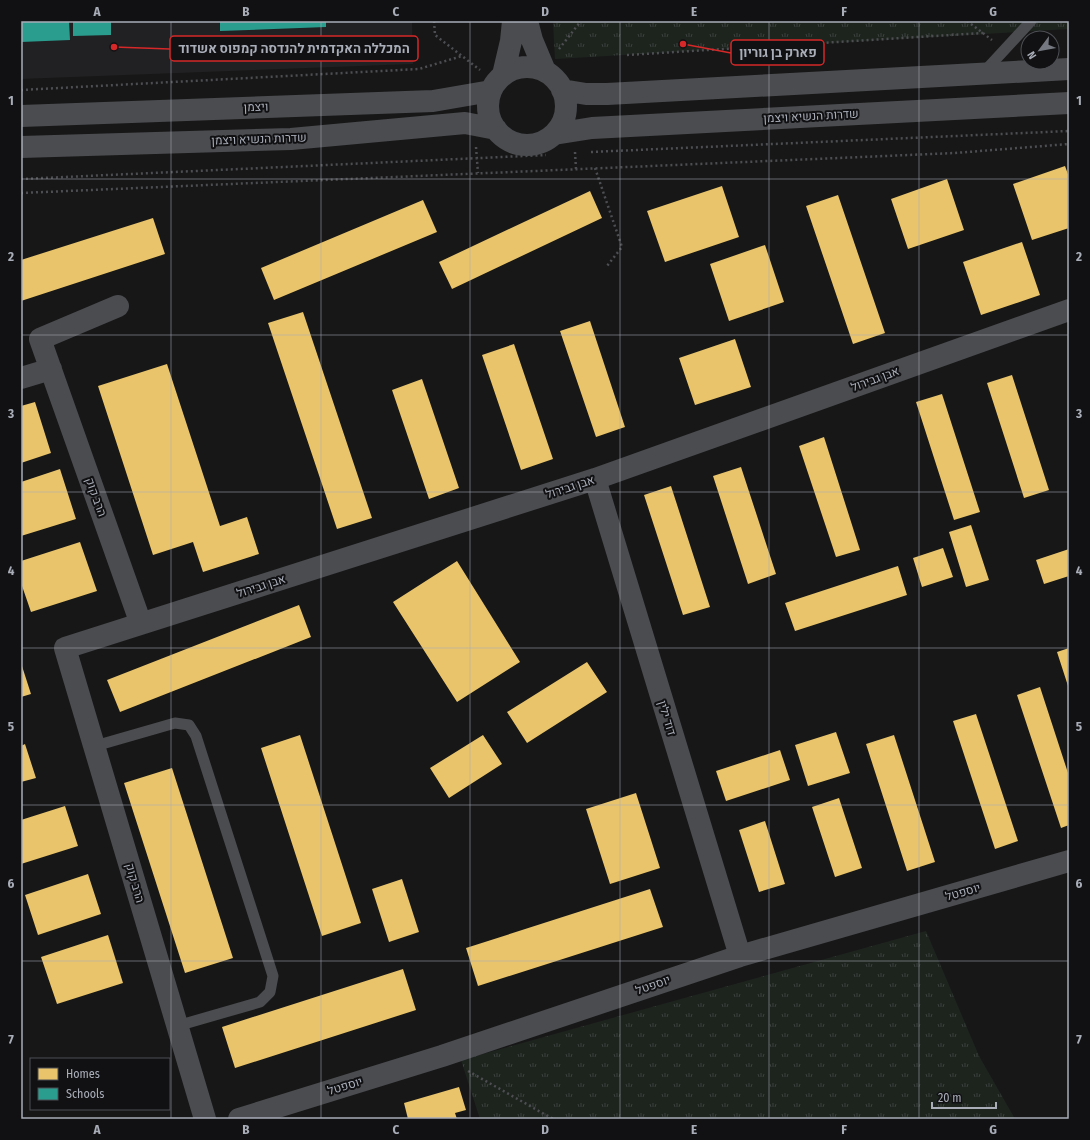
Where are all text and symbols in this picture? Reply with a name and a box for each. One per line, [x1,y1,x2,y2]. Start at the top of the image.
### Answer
text: A [92,4,101,19]
text: B [242,4,250,19]
text: C [393,4,400,19]
text: D [541,4,549,19]
text: E [691,4,697,19]
text: F [841,4,847,19]
text: G [989,4,997,19]
north arrow [1020,30,1060,70]
callout: המכללה האקדמית להנדסה קמפוס אשדוד [170,36,418,61]
callout: פארק בן גוריון [731,40,824,65]
text: המכללה האקדמית להנדסה קמפוס אשדוד [178,41,410,56]
text: פארק בן גוריון [739,45,817,60]
text: N [1025,49,1039,61]
text: 1 [8,93,14,108]
text: 1 [1076,93,1082,108]
street label: ויצמן [243,100,269,114]
street label: שדרות הנשיא ויצמן [763,107,859,125]
street label: שדרות הנשיא ויצמן [211,130,307,148]
text: 2 [7,249,14,264]
text: 2 [1075,249,1082,264]
street label: אבן גבירול [849,364,901,394]
text: 3 [7,406,14,421]
text: 3 [1075,406,1082,421]
street label: אבן גבירול [544,472,596,501]
street label: הרב קוק [82,476,110,518]
text: 4 [8,563,15,578]
text: 4 [1076,563,1083,578]
street label: אבן גבירול [235,571,287,600]
street label: דוד ילין [655,699,679,737]
text: 5 [8,719,14,734]
text: 5 [1076,719,1082,734]
street label: הרב קוק [123,862,147,904]
text: 6 [8,876,15,891]
text: 6 [1076,876,1083,891]
street label: יוספטל [944,880,982,904]
street label: יוספטל [634,973,672,997]
text: 7 [8,1032,14,1047]
text: 7 [1076,1032,1082,1047]
legend [30,1058,170,1110]
text: Homes [66,1067,100,1081]
street label: יוספטל [326,1074,364,1098]
scale bar [932,1084,996,1110]
text: Schools [66,1087,104,1101]
text: 20 m [938,1091,962,1105]
text: A [92,1122,101,1137]
text: B [242,1122,250,1137]
text: C [393,1122,400,1137]
text: D [541,1122,549,1137]
text: E [691,1122,697,1137]
text: F [841,1122,847,1137]
text: G [989,1122,997,1137]

